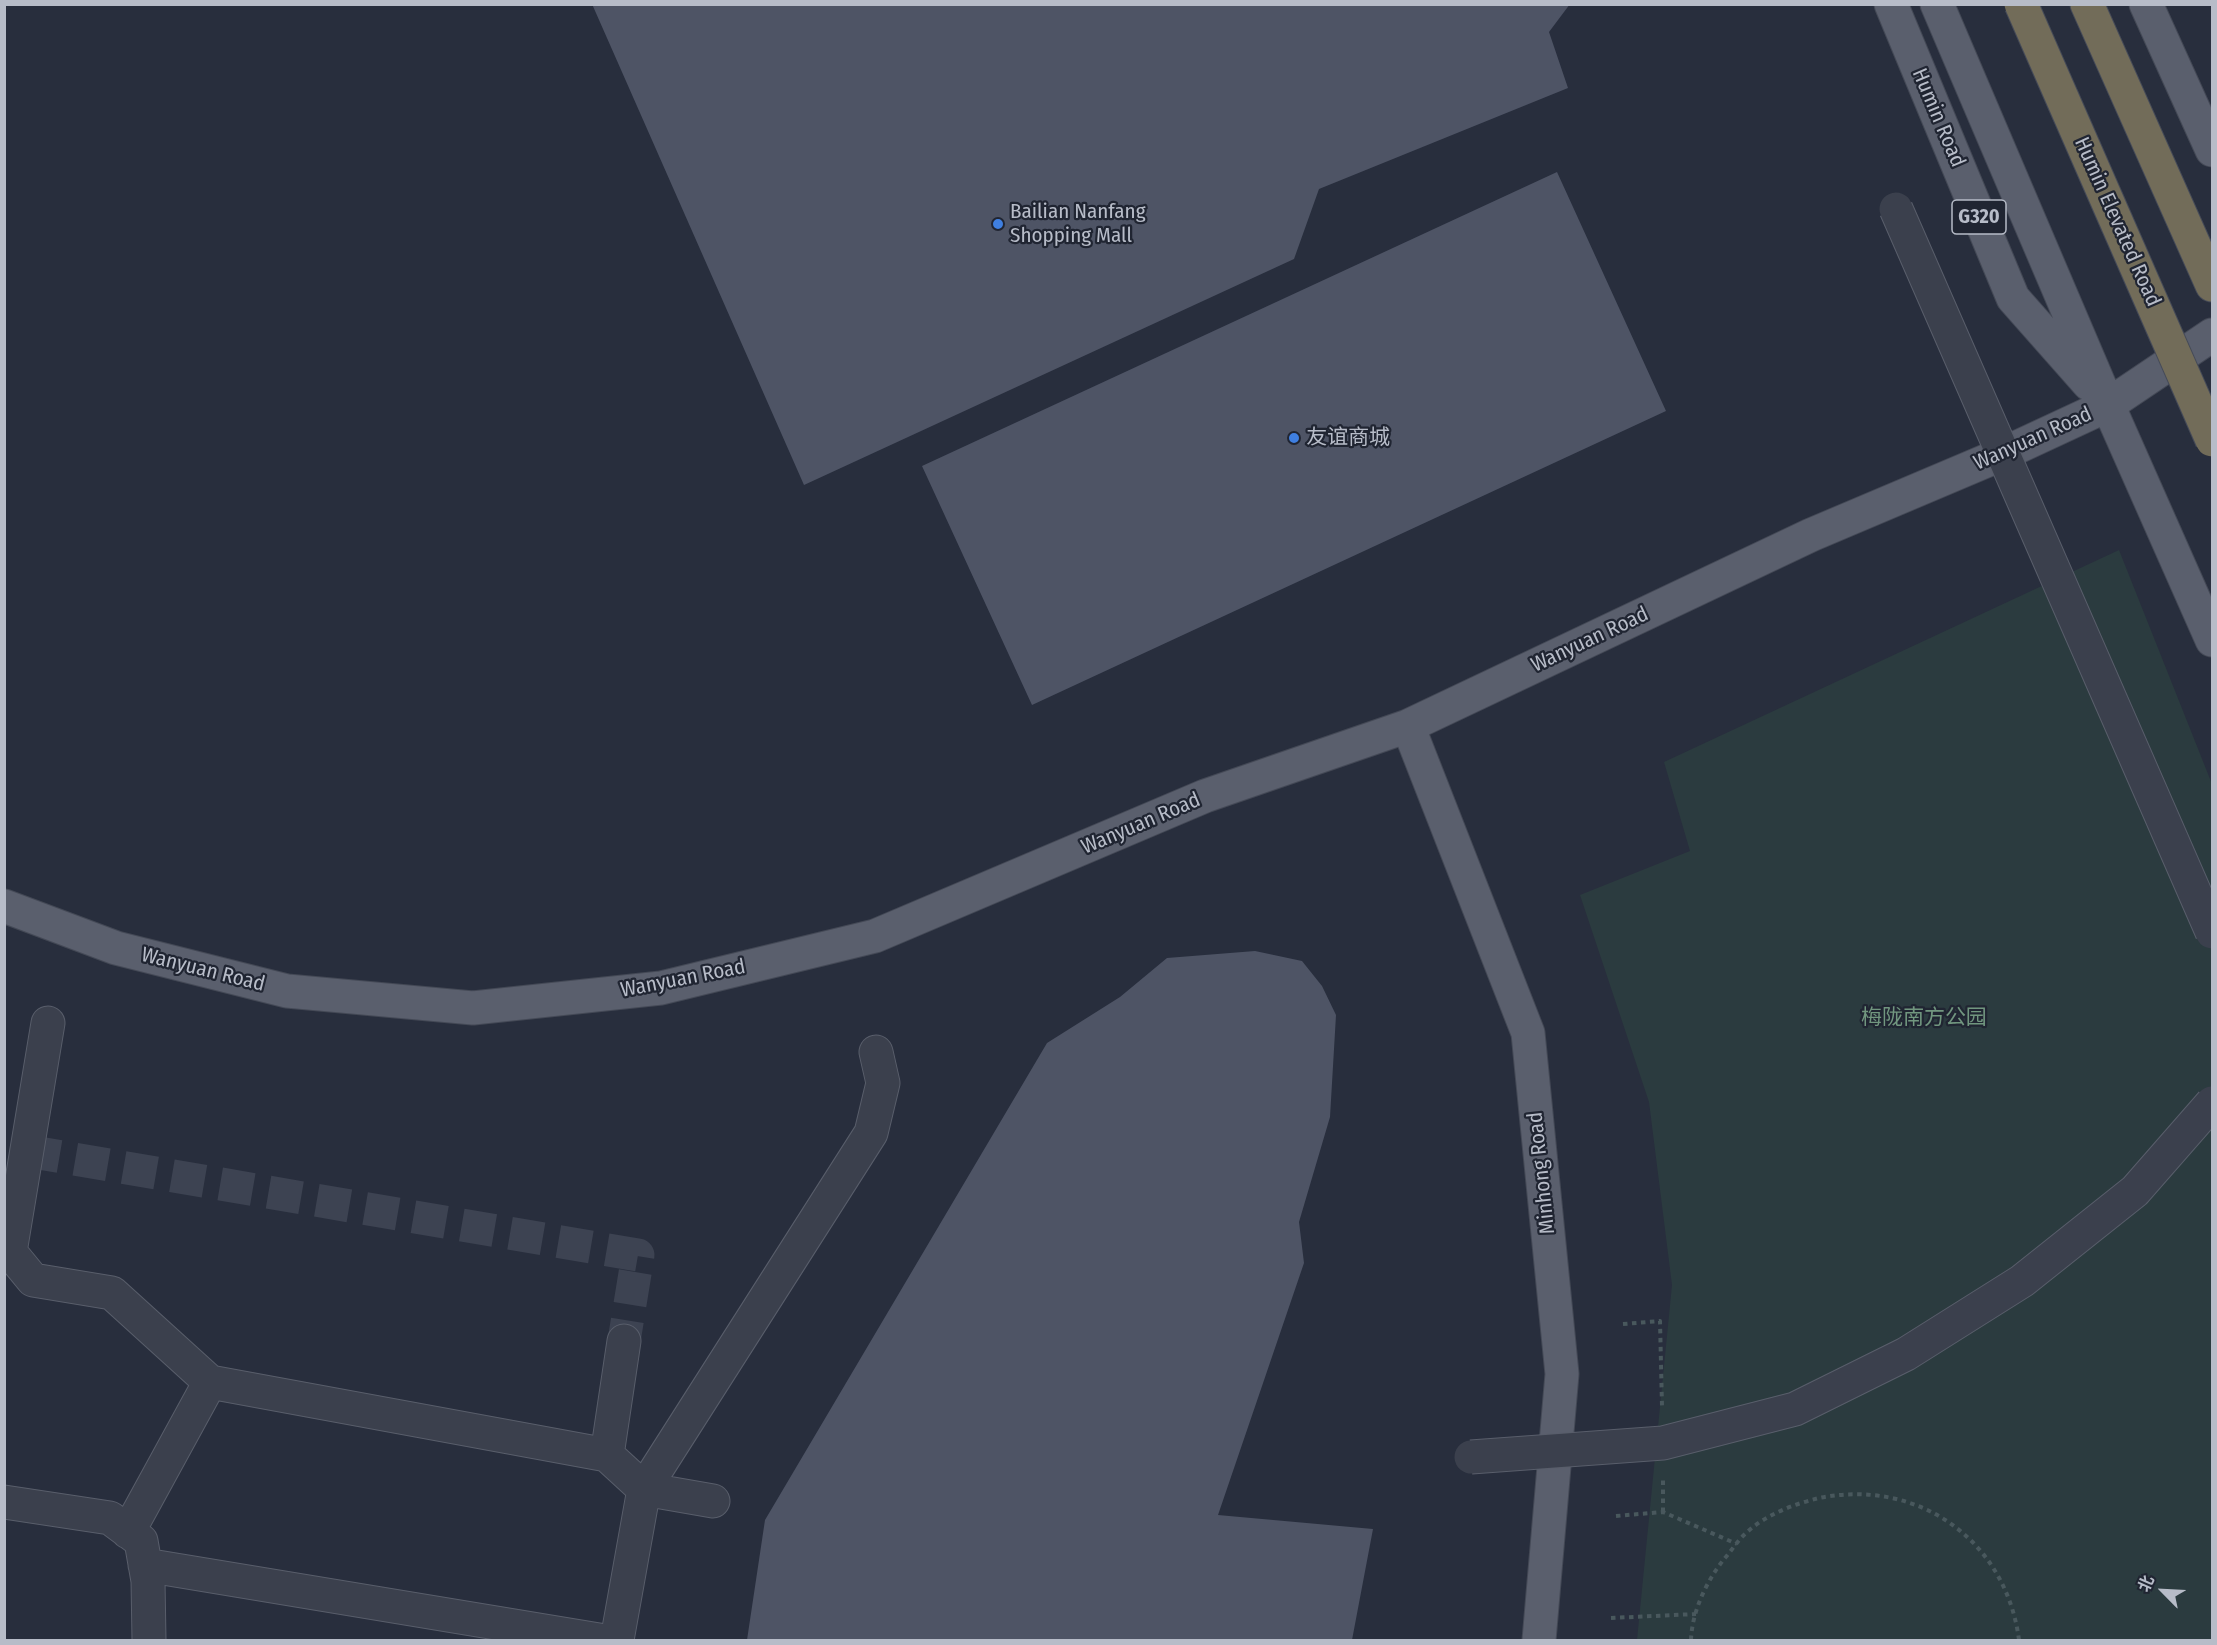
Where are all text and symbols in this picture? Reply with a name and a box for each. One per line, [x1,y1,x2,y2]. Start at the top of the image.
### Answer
street label: Humin Road [1906,65,1970,171]
street label: Humin Elevated Road [2068,133,2166,311]
place label: Bailian Nanfang Shopping Mall [1010,199,1146,249]
road number: G320 [1952,200,2006,234]
marker: Bailian Nanfang Shopping Mall [991,217,1005,231]
street label: Wanyuan Road [1970,402,2096,476]
place label: 友谊商城 [1306,425,1390,451]
marker: 友谊商城 [1287,431,1301,445]
street label: Wanyuan Road [1527,602,1653,678]
street label: Wanyuan Road [1078,788,1204,860]
street label: Wanyuan Road [139,942,267,998]
street label: Wanyuan Road [619,955,747,1003]
park label: 梅陇南方公园 [1861,1005,1987,1031]
street label: Minhong Road [1523,1111,1561,1235]
north arrow [2133,1561,2193,1621]
text: 北 [2134,1572,2158,1595]

